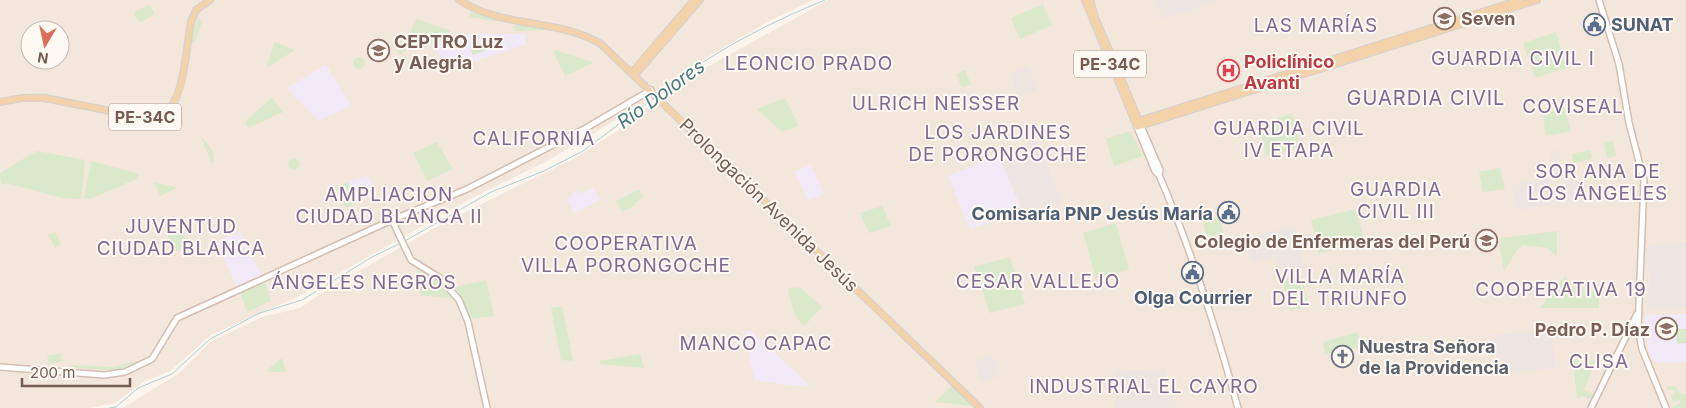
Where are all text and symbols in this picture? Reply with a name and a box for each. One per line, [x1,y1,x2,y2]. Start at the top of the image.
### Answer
school or university icon: Seven [1433,6,1457,30]
place label: Seven [1461,8,1516,29]
public building icon: SUNAT [1583,12,1607,36]
district label: LAS MARÍAS [1254,13,1378,37]
place label: SUNAT [1611,14,1674,35]
north arrow [20,20,70,70]
place label: CEPTRO Luz y Alegria [394,31,504,73]
school or university icon: CEPTRO Luz y Alegria [366,39,390,63]
district label: GUARDIA CIVIL I [1431,47,1595,70]
text: N [36,49,49,68]
road number: PE-34C [1074,51,1146,78]
place label: Policlínico Avanti [1244,51,1334,93]
district label: LEONCIO PRADO [725,52,893,75]
water label: Río Dolores [613,55,709,133]
hospital icon: Policlínico Avanti [1216,59,1240,83]
district label: GUARDIA CIVIL [1347,86,1505,110]
district label: ULRICH NEISSER [852,92,1020,115]
district label: COVISEAL [1522,95,1624,118]
road number: PE-34C [109,104,181,130]
street label: Prolongación Avenida Jesús [675,114,863,296]
district label: GUARDIA CIVIL IV ETAPA [1213,117,1365,162]
district label: LOS JARDINES DE PORONGOCHE [908,121,1088,166]
district label: CALIFORNIA [473,127,595,150]
district label: SOR ANA DE LOS ÁNGELES [1528,160,1668,205]
district label: GUARDIA CIVIL III [1350,178,1442,223]
district label: AMPLIACION CIUDAD BLANCA II [295,183,483,228]
public building icon: Comisaría PNP Jesús María [1217,201,1241,225]
place label: Comisaría PNP Jesús María [972,203,1213,224]
district label: JUVENTUD CIUDAD BLANCA [97,215,265,260]
school or university icon: Colegio de Enfermeras del Perú [1474,229,1498,253]
place label: Colegio de Enfermeras del Perú [1194,231,1470,252]
district label: COOPERATIVA VILLA PORONGOCHE [521,232,731,277]
public building icon: Olga Courrier [1181,260,1205,284]
district label: VILLA MARÍA DEL TRIUNFO [1272,264,1408,310]
district label: ÁNGELES NEGROS [271,270,457,294]
district label: CESAR VALLEJO [956,270,1120,293]
district label: COOPERATIVA 19 [1475,278,1647,301]
place label: Olga Courrier [1134,287,1252,308]
school or university icon: Pedro P. Díaz [1654,317,1678,341]
place label: Pedro P. Díaz [1535,319,1650,340]
district label: MANCO CAPAC [679,332,833,355]
place label: Nuestra Señora de la Providencia [1359,336,1509,378]
church icon: Nuestra Señora de la Providencia [1331,344,1355,368]
district label: CLISA [1569,350,1629,373]
scale bar [22,356,130,388]
text: 200 m [30,363,75,382]
district label: INDUSTRIAL EL CAYRO [1029,375,1259,398]

